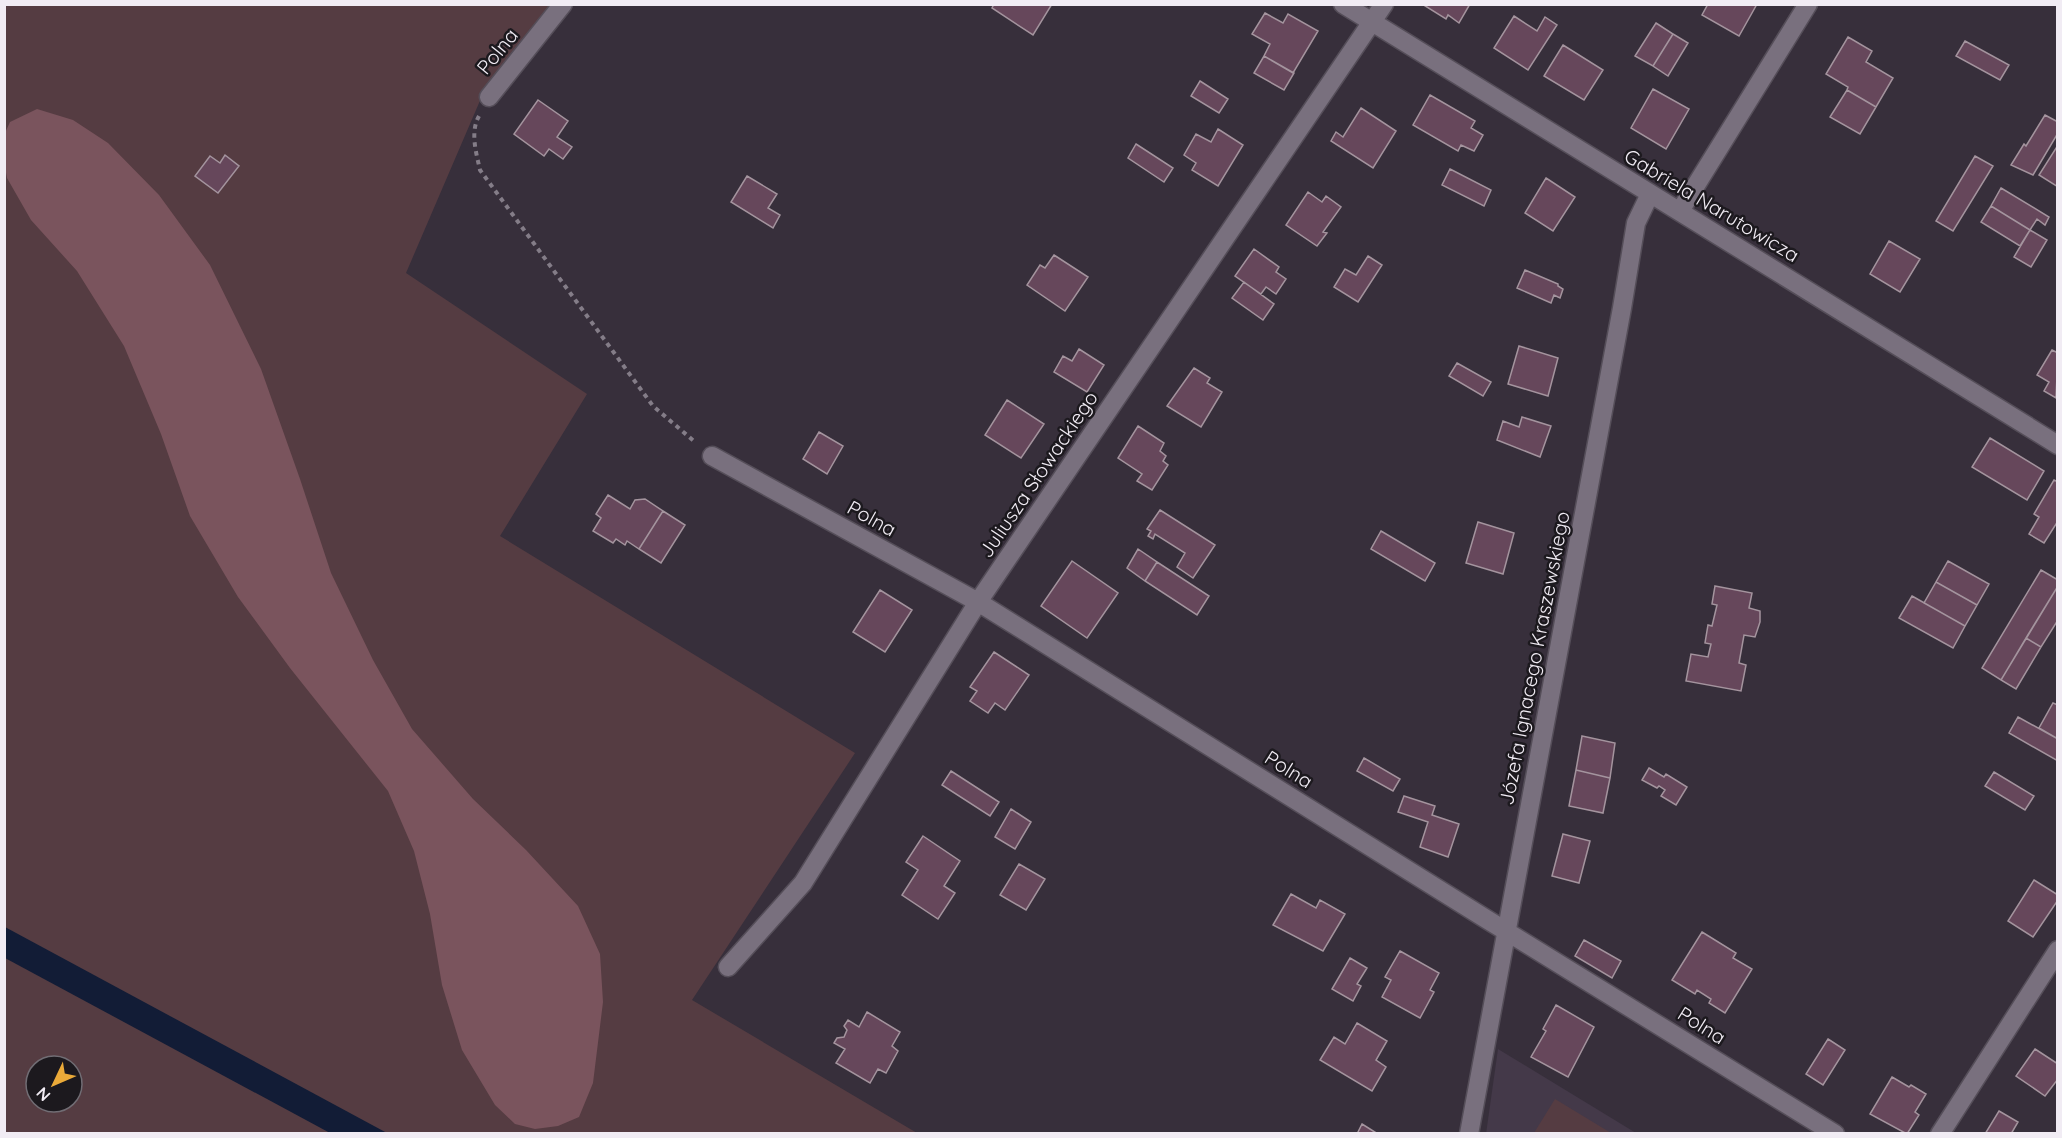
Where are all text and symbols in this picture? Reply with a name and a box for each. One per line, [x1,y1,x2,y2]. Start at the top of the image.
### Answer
street label: Polna [471,23,523,79]
street label: Gabriela Narutowicza [1620,143,1804,267]
street label: Juliusza Słowackiego [973,386,1103,562]
street label: Polna [843,494,901,542]
street label: Józefa Ignacego Kraszewskiego [1493,509,1575,807]
street label: Polna [1260,745,1318,793]
street label: Polna [1673,1001,1731,1049]
north arrow [24,1054,84,1114]
text: N [32,1083,54,1106]

